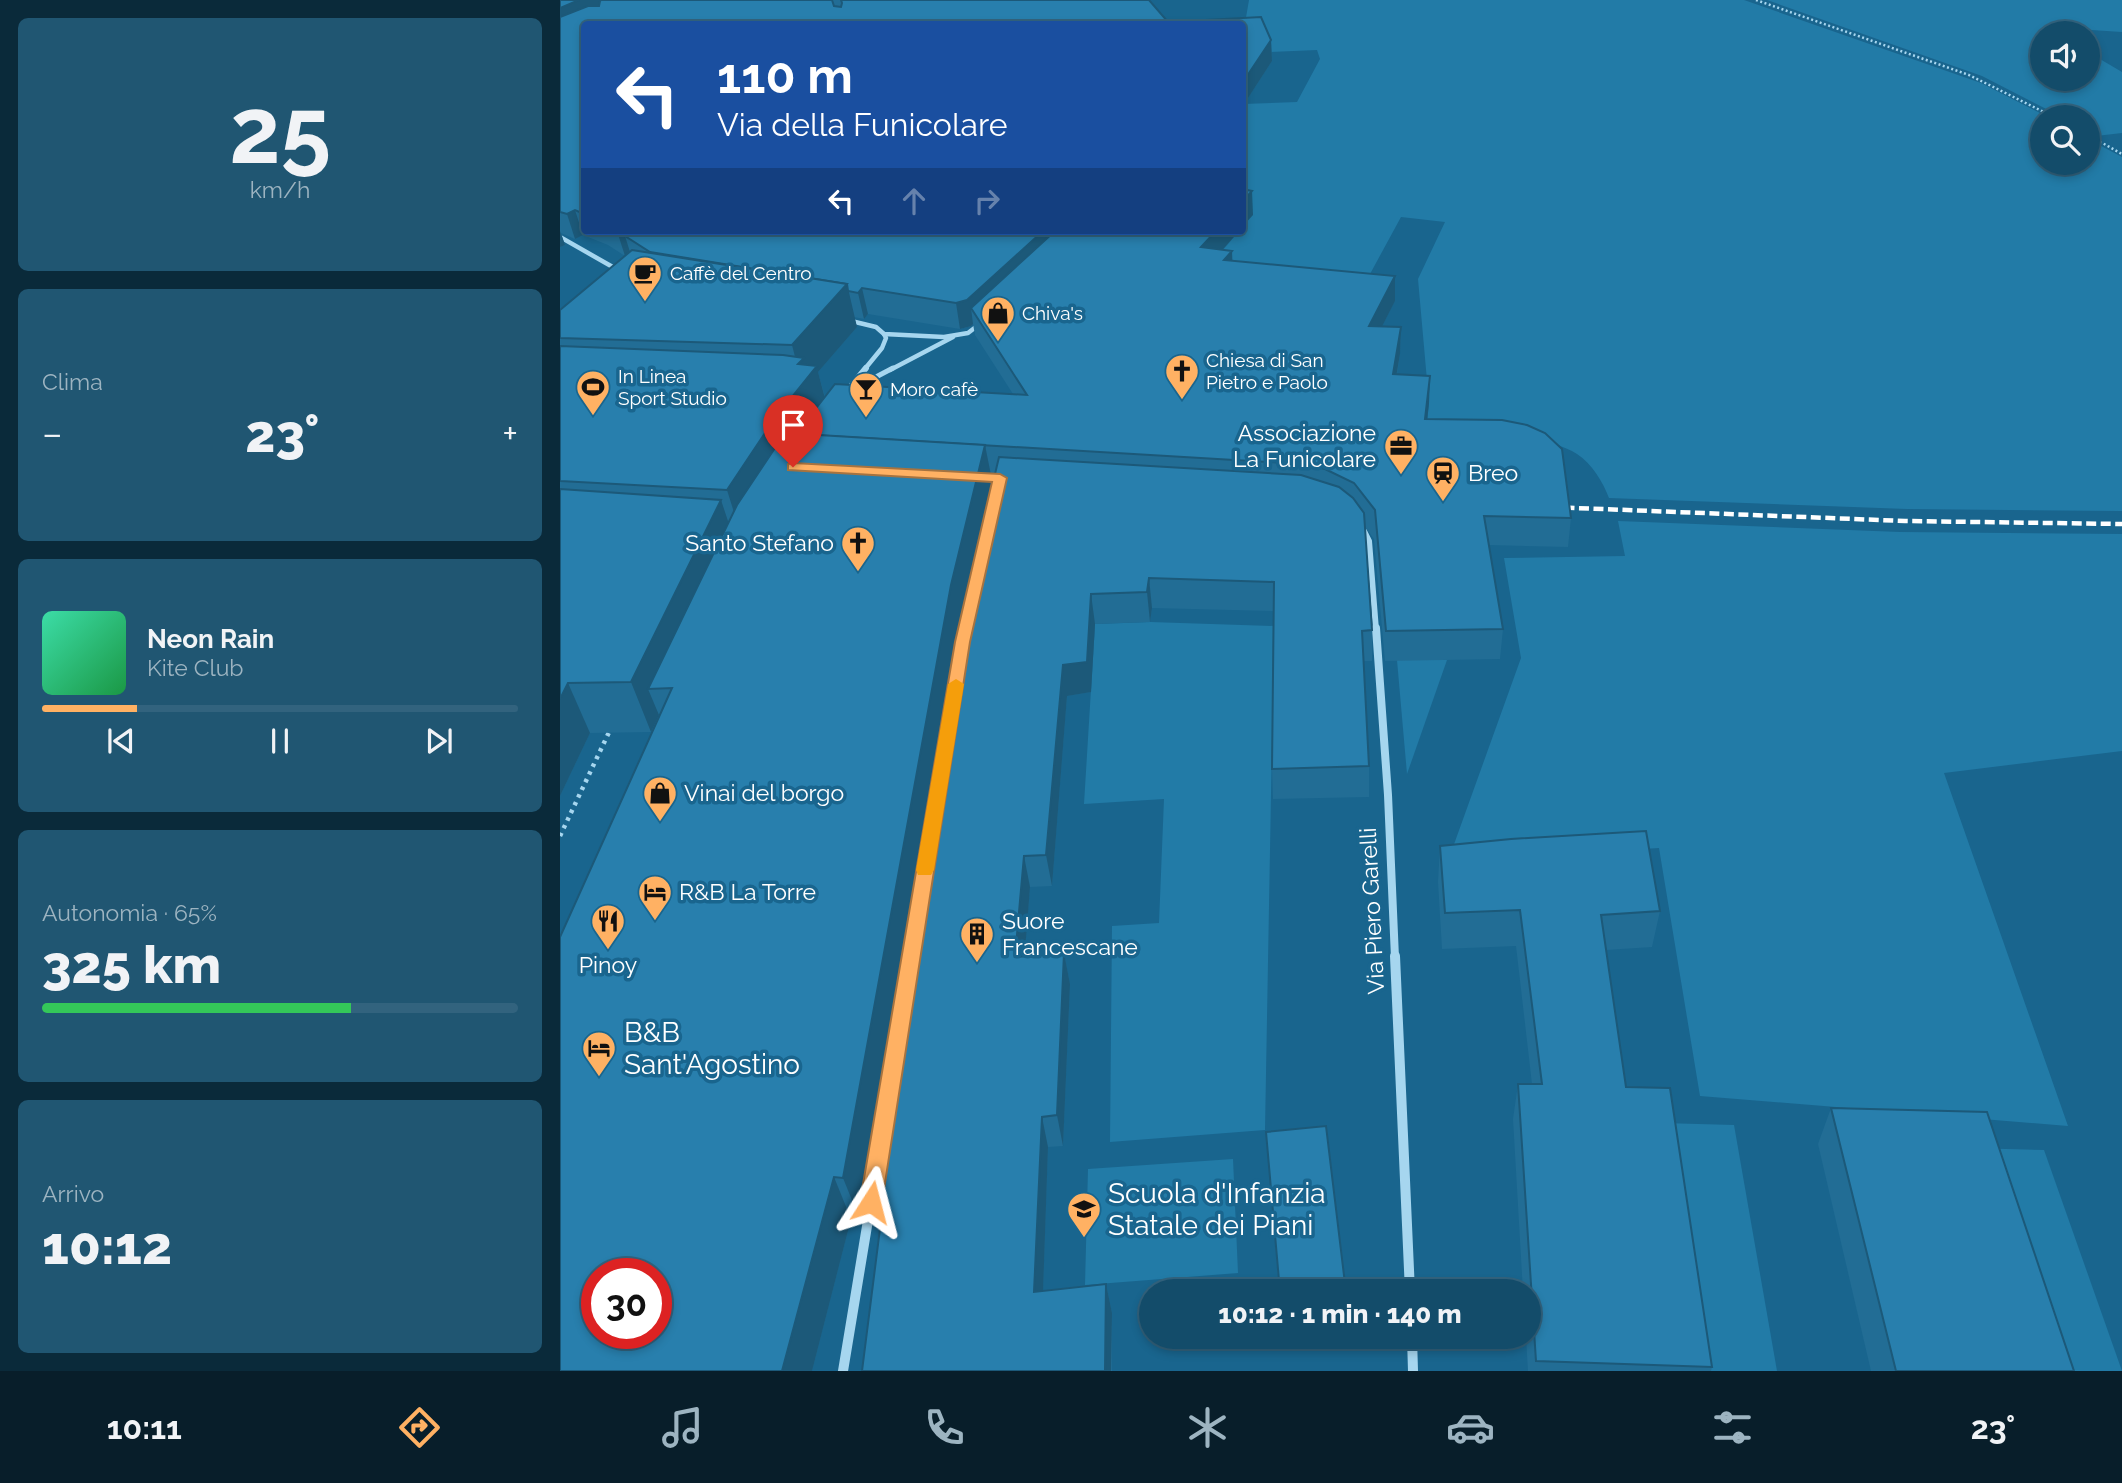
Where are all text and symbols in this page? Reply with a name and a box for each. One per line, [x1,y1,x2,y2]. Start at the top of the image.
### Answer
map controls [2030,21,2100,175]
button: sound [2030,21,2100,91]
text: 110 m [717,47,853,104]
icon: left [602,49,693,140]
text: 25 [229,77,331,184]
button: search [2030,105,2100,175]
text: Via della Funicolare [717,106,1008,143]
text: km/h [250,176,310,203]
icon: left [822,182,860,220]
icon: ahead [895,182,933,220]
icon: right [968,182,1006,220]
cafe icon: Caffè del Centro [626,254,664,303]
place label: Caffè del Centro [670,262,812,284]
shop icon: Chiva's [979,294,1017,343]
place label: Chiva's [1022,302,1083,324]
place label: Chiesa di San Pietro e Paolo [1206,349,1328,393]
church icon: Chiesa di San Pietro e Paolo [1163,352,1201,401]
place label: In Linea Sport Studio [618,365,727,409]
text: Clima [42,368,103,395]
sports icon: In Linea Sport Studio [574,368,612,417]
bar icon: Moro cafè [847,370,885,419]
place label: Moro cafè [890,378,978,400]
pin [763,395,823,467]
text: 23° [245,403,319,464]
icon: arrive [774,406,812,444]
text: − [42,411,62,456]
text: + [502,411,518,456]
place label: Associazione La Funicolare [1233,419,1376,472]
office icon: Associazione La Funicolare [1382,427,1420,476]
station icon: Breo [1424,454,1462,503]
place label: Breo [1468,459,1518,486]
church icon: Santo Stefano [839,524,877,573]
place label: Santo Stefano [685,529,834,556]
text: Neon Rain [147,624,274,654]
text: Kite Club [147,654,244,681]
icon: previous [102,722,140,760]
icon: pause [261,722,299,760]
icon: next [420,722,458,760]
shop icon: Vinai del borgo [641,774,679,823]
place label: Vinai del borgo [684,779,844,806]
street label: Via Piero Garelli [1354,827,1389,995]
hotel icon: R&B La Torre [636,873,674,922]
place label: R&B La Torre [679,878,816,905]
text: Autonomia · 65% [42,899,217,926]
restaurant icon: Pinoy [589,902,627,951]
place label: Suore Francescane [1002,907,1138,960]
building icon: Suore Francescane [958,915,996,964]
text: 325 km [42,934,221,995]
place label: Pinoy [579,951,637,978]
place label: B&B Sant'Agostino [624,1016,800,1081]
hotel icon: B&B Sant'Agostino [580,1029,618,1078]
position arrow [834,1165,908,1239]
place label: Scuola d'Infanzia Statale dei Piani [1108,1177,1326,1242]
text: Arrivo [42,1180,104,1207]
school or university icon: Scuola d'Infanzia Statale dei Piani [1065,1190,1103,1239]
text: 10:12 [42,1215,172,1276]
speed limit sign: 30 [581,1258,672,1349]
text: 10:12 · 1 min · 140 m [1218,1299,1462,1329]
icon: directions [395,1403,444,1452]
icon: music [658,1403,707,1452]
icon: phone [920,1403,969,1452]
icon: climate [1183,1403,1232,1452]
icon: car [1446,1403,1495,1452]
icon: filters [1708,1403,1757,1452]
text: 10:11 [107,1409,182,1446]
text: 23° [1971,1409,2015,1446]

